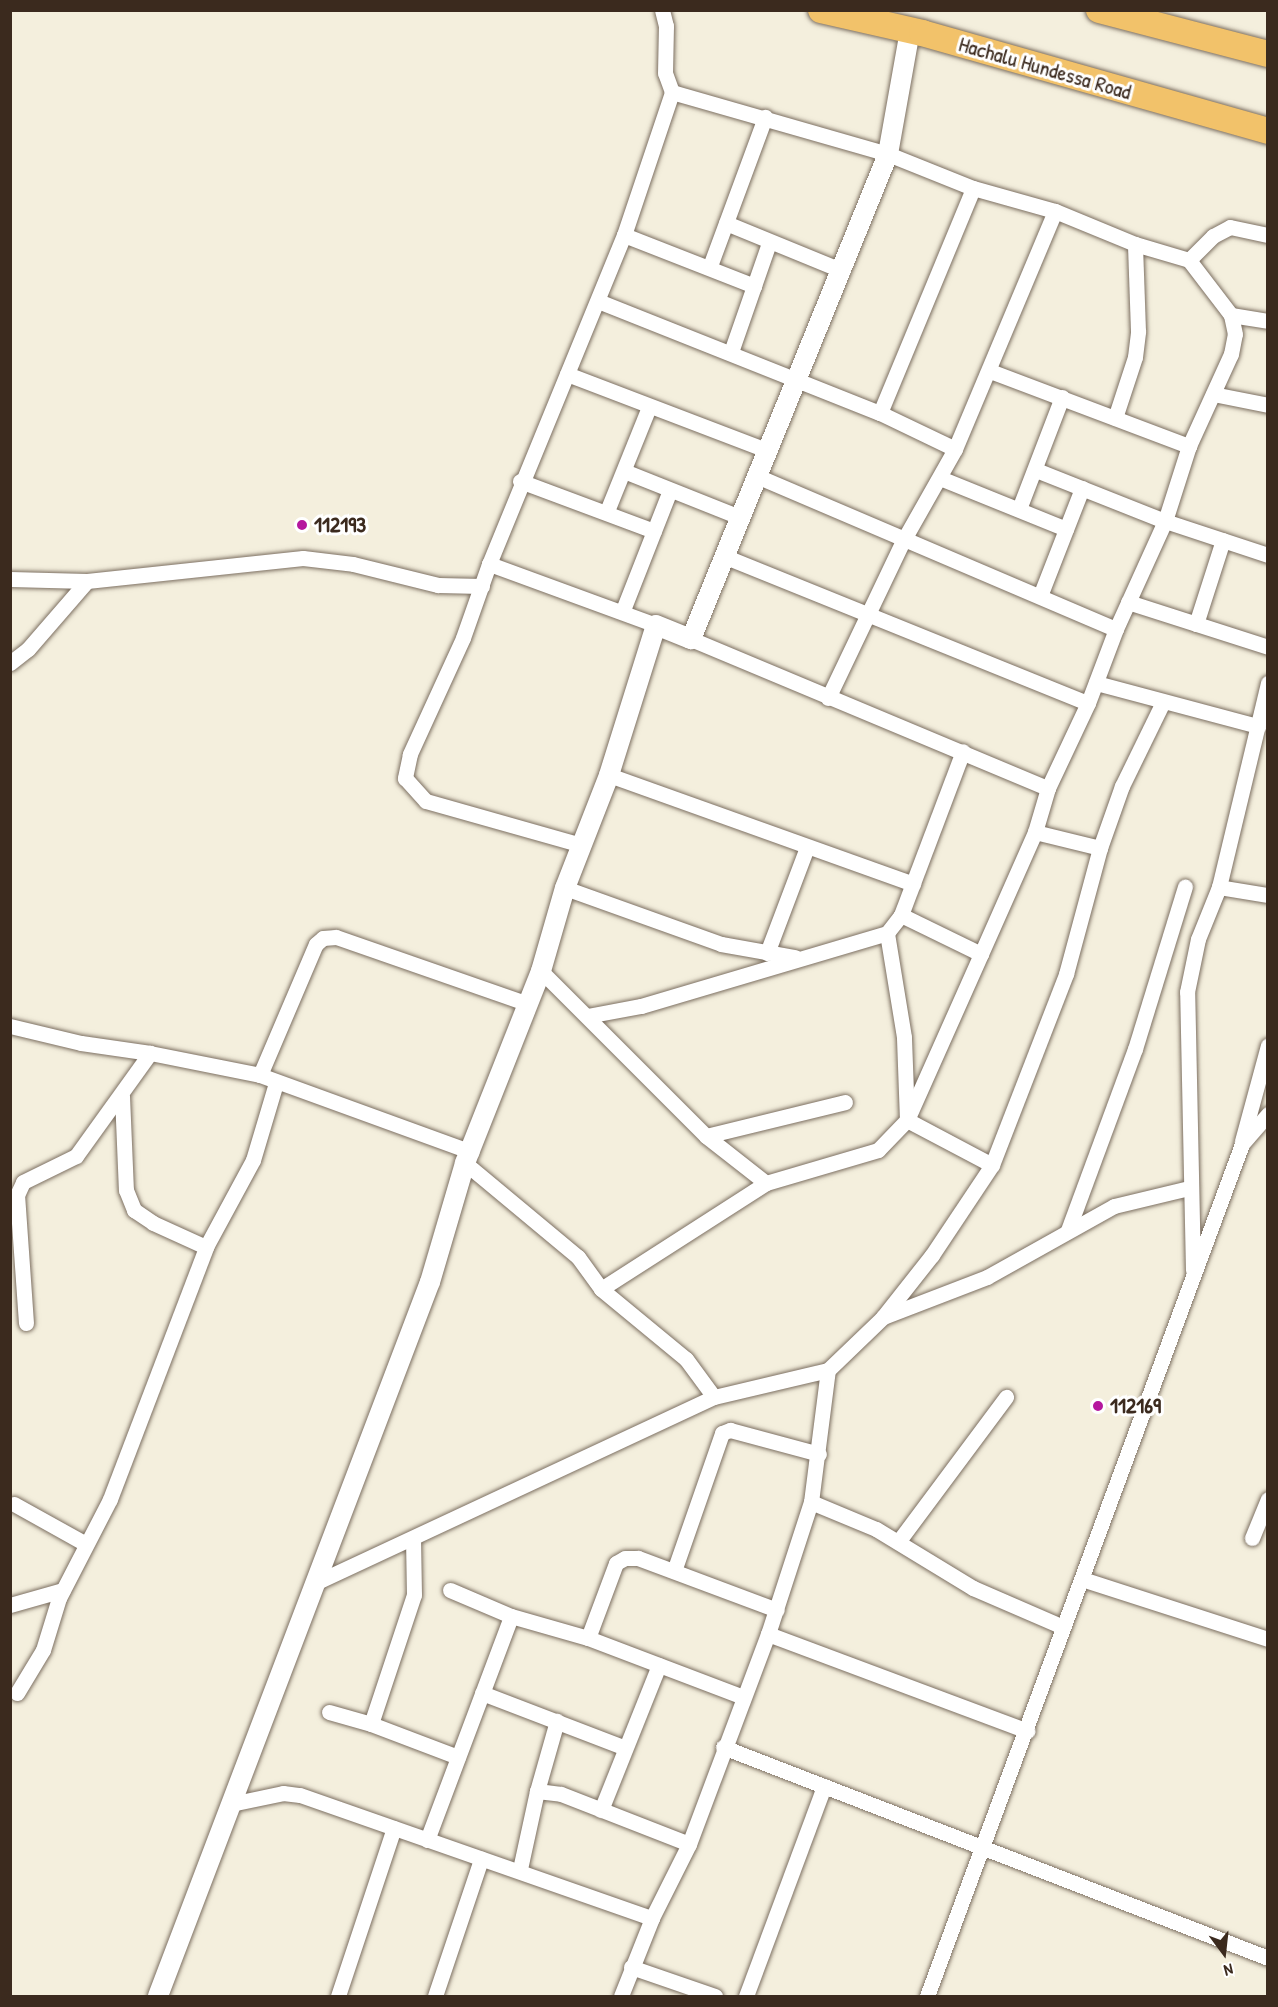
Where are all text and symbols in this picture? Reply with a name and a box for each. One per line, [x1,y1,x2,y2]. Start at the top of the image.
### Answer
street label: Hachalu Hundessa Road [956,31,1134,105]
place label: 112193 [314,512,366,538]
marker: 112193 [295,518,309,532]
place label: 112169 [1110,1393,1161,1419]
marker: 112169 [1091,1399,1105,1413]
north arrow [1194,1923,1254,1983]
text: N [1222,1959,1236,1982]

